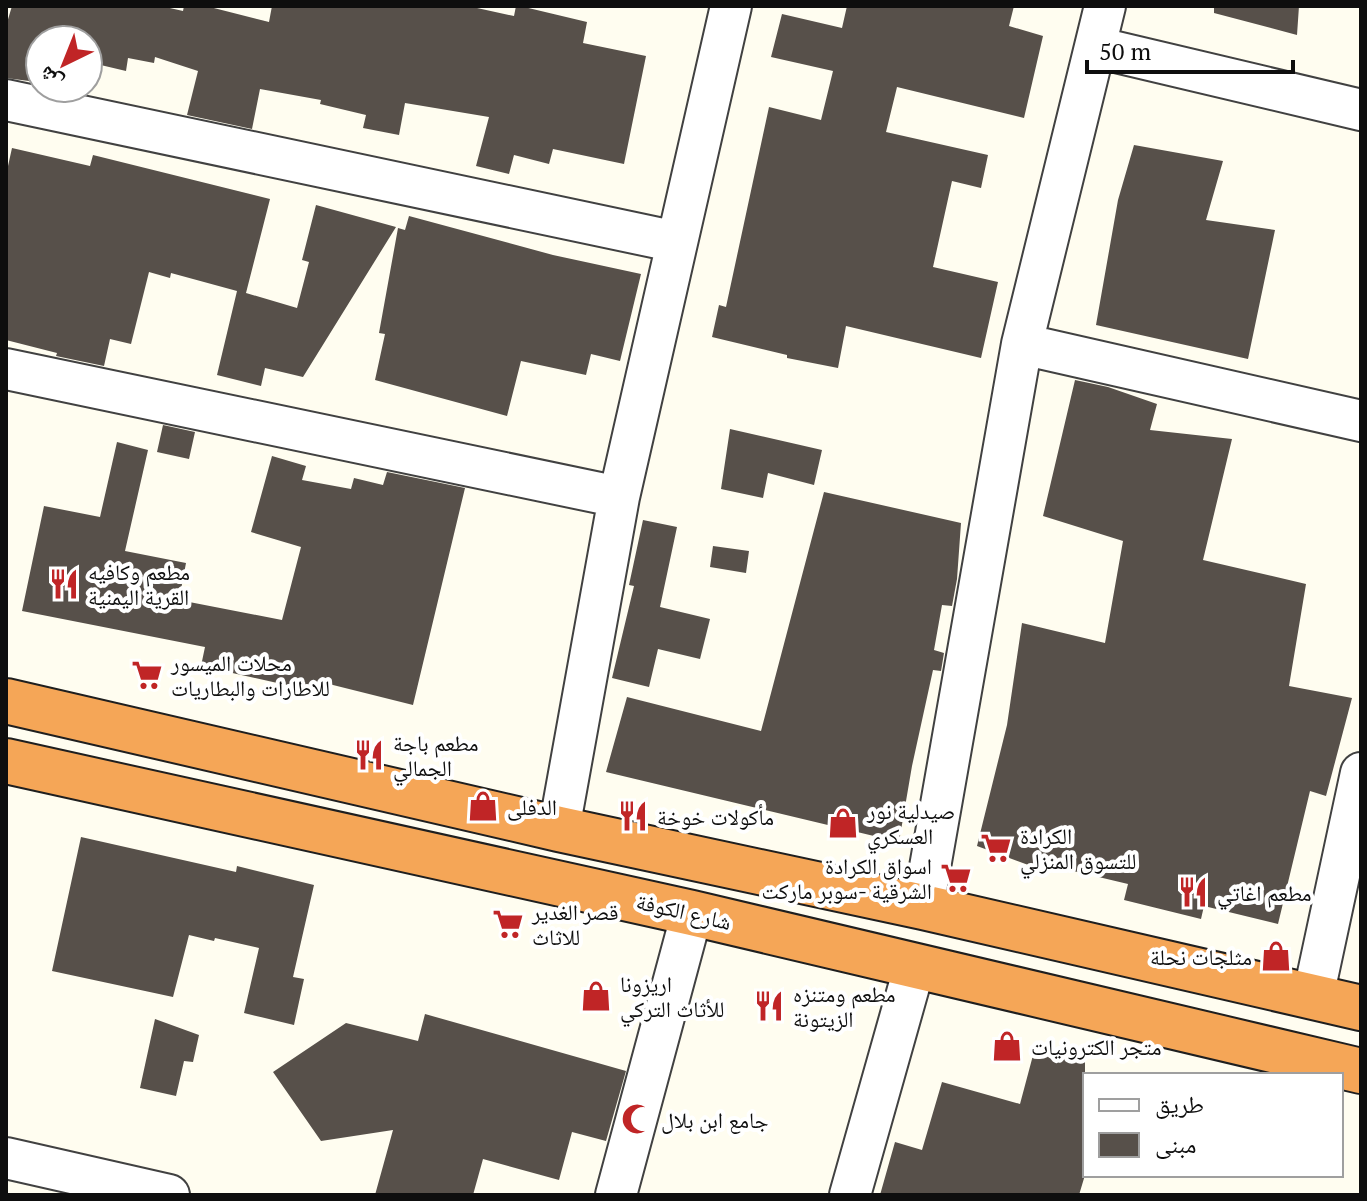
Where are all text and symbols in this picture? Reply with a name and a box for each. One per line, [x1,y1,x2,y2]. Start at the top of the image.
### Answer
north arrow [24,24,104,104]
scale bar [1087,24,1293,74]
text: 50 m [1099,35,1151,67]
text: ش [32,60,68,98]
place label: مطعم وكافيه القرية اليمنية [88,557,190,611]
restaurant icon: مطعم وكافيه القرية اليمنية [47,567,81,601]
place label: محلات الميسور للاطارات والبطاريات [170,648,330,702]
supermarket icon: محلات الميسور للاطارات والبطاريات [130,658,164,692]
place label: مطعم باجة الجمالي [393,728,479,785]
restaurant icon: مطعم باجة الجمالي [352,738,386,772]
shop icon: الدفلى [466,789,500,823]
place label: الدفلى [507,792,557,821]
place label: صيدلية نور العسكري [866,796,955,853]
restaurant icon: مأكولات خوخة [616,799,650,833]
place label: مأكولات خوخة [657,802,774,831]
shop icon: صيدلية نور العسكري [826,806,860,840]
place label: الكرادة للتسوق المنزلي [1020,821,1137,878]
supermarket icon: الكرادة للتسوق المنزلي [979,831,1013,865]
place label: اسواق الكرادة الشرقية -سوبر ماركت [761,851,932,905]
supermarket icon: اسواق الكرادة الشرقية -سوبر ماركت [939,861,973,895]
restaurant icon: مطعم اغاتي [1176,875,1210,909]
place label: مطعم اغاتي [1217,878,1312,910]
street label: شارع الكوفة [634,886,734,936]
place label: قصر الغدير للاثاث [531,897,618,951]
supermarket icon: قصر الغدير للاثاث [491,907,525,941]
shop icon: مثلجات نحلة [1259,939,1293,973]
place label: مثلجات نحلة [1150,942,1252,971]
place label: اريزونا للأثاث التركي [620,969,724,1026]
shop icon: اريزونا للأثاث التركي [579,979,613,1013]
place label: مطعم ومتنزه الزيتونة [793,979,895,1033]
restaurant icon: مطعم ومتنزه الزيتونة [752,989,786,1023]
shop icon: متجر الكترونيات [990,1029,1024,1063]
place label: متجر الكترونيات [1031,1032,1161,1061]
legend [1083,1073,1343,1177]
text: طريق [1155,1088,1204,1120]
mosque icon: جامع ابن بلال [620,1102,654,1136]
place label: جامع ابن بلال [661,1105,769,1134]
text: مبنى [1155,1128,1196,1160]

